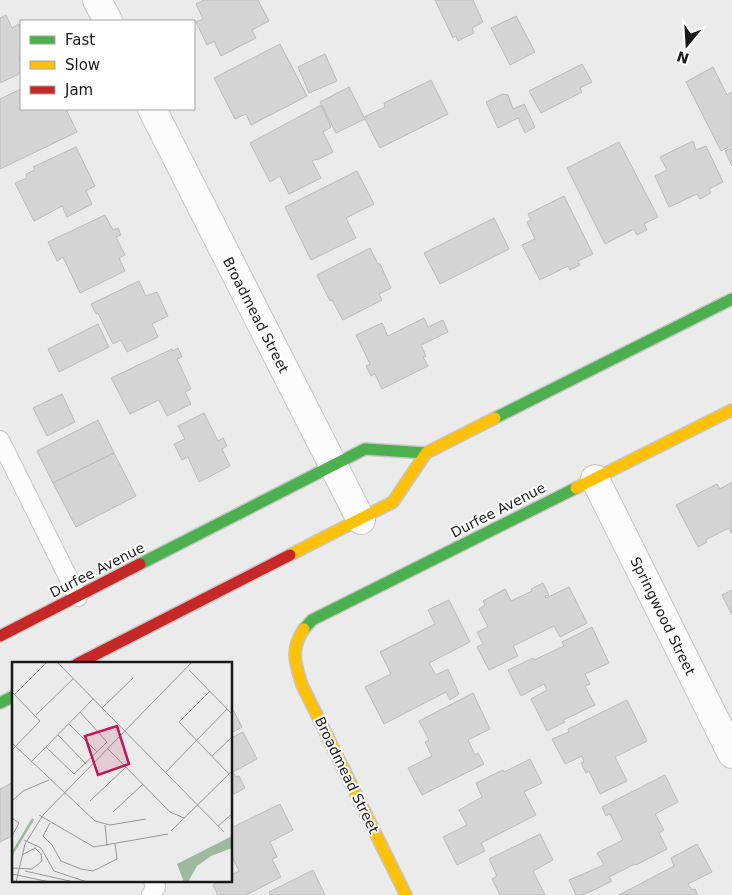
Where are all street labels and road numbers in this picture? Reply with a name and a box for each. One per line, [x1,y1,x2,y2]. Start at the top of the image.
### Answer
street label: Broadmead Street [220,254,292,376]
street label: Durfee Avenue [448,479,548,541]
street label: Durfee Avenue [47,539,147,601]
street label: Springwood Street [627,554,699,678]
street label: Broadmead Street [312,714,382,836]

